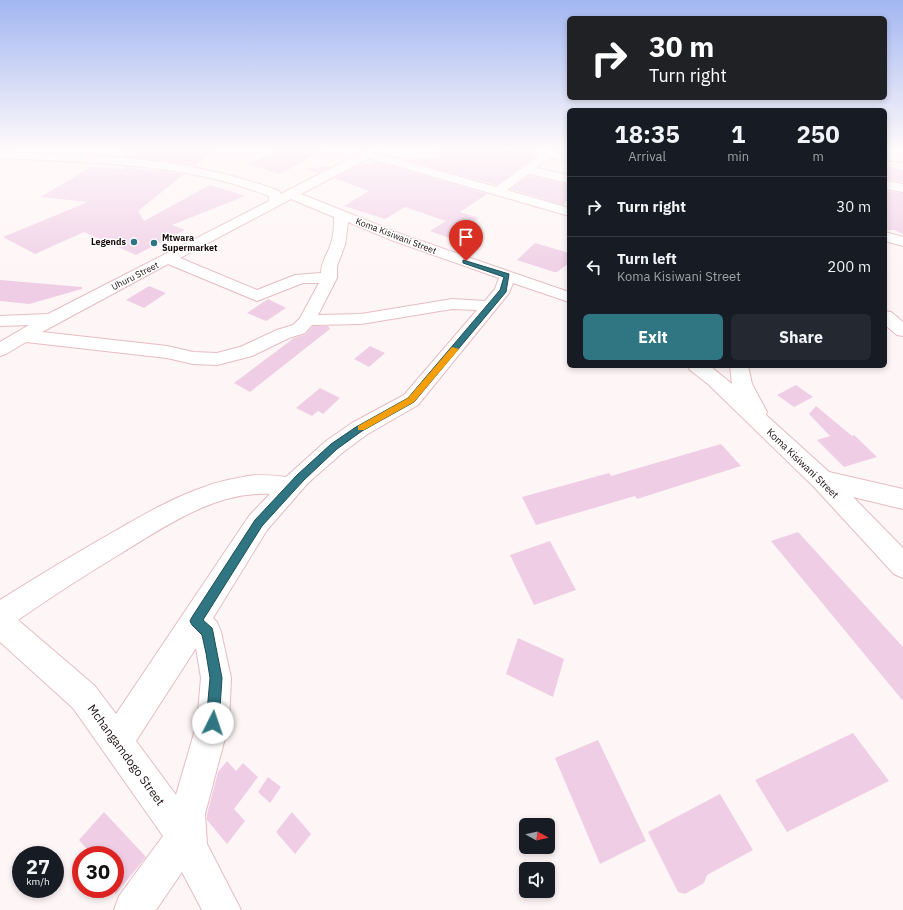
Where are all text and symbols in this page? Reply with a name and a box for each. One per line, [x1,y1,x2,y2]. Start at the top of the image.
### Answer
text: 30 m [649,28,714,65]
icon: right [583,32,635,84]
text: Turn right [649,64,727,87]
text: 18:35 [614,118,680,150]
text: 1 [731,118,745,150]
text: 250 [796,118,840,150]
text: Arrival [628,148,666,165]
text: min [727,148,749,165]
text: m [812,148,824,165]
icon: right [583,196,605,218]
text: Turn right [617,197,686,216]
text: 30 m [836,197,871,216]
street label: Koma Kisiwani Street [354,215,438,256]
pin [449,220,483,261]
icon: arrive [455,226,477,248]
place label: Mtwara Supermarket [162,232,218,253]
place label: Legends [91,236,126,247]
marker: Legends [129,237,139,247]
marker: Mtwara Supermarket [149,238,159,248]
text: Turn left [617,249,677,268]
icon: left [583,256,605,278]
text: 200 m [827,257,871,276]
street label: Uhuru Street [109,259,160,292]
text: Koma Kisiwani Street [617,268,741,285]
button: Exit [583,314,723,360]
button: Share [731,314,871,360]
street label: Koma Kisiwani Street [764,426,842,501]
street label: Mchangamdogo Street [85,701,168,808]
position arrow [192,702,234,744]
north arrow [519,818,555,854]
map controls [519,818,555,898]
speed limit sign: 30 [72,846,124,898]
text: 27 [26,853,50,880]
button: sound [519,862,555,898]
text: km/h [26,875,50,888]

